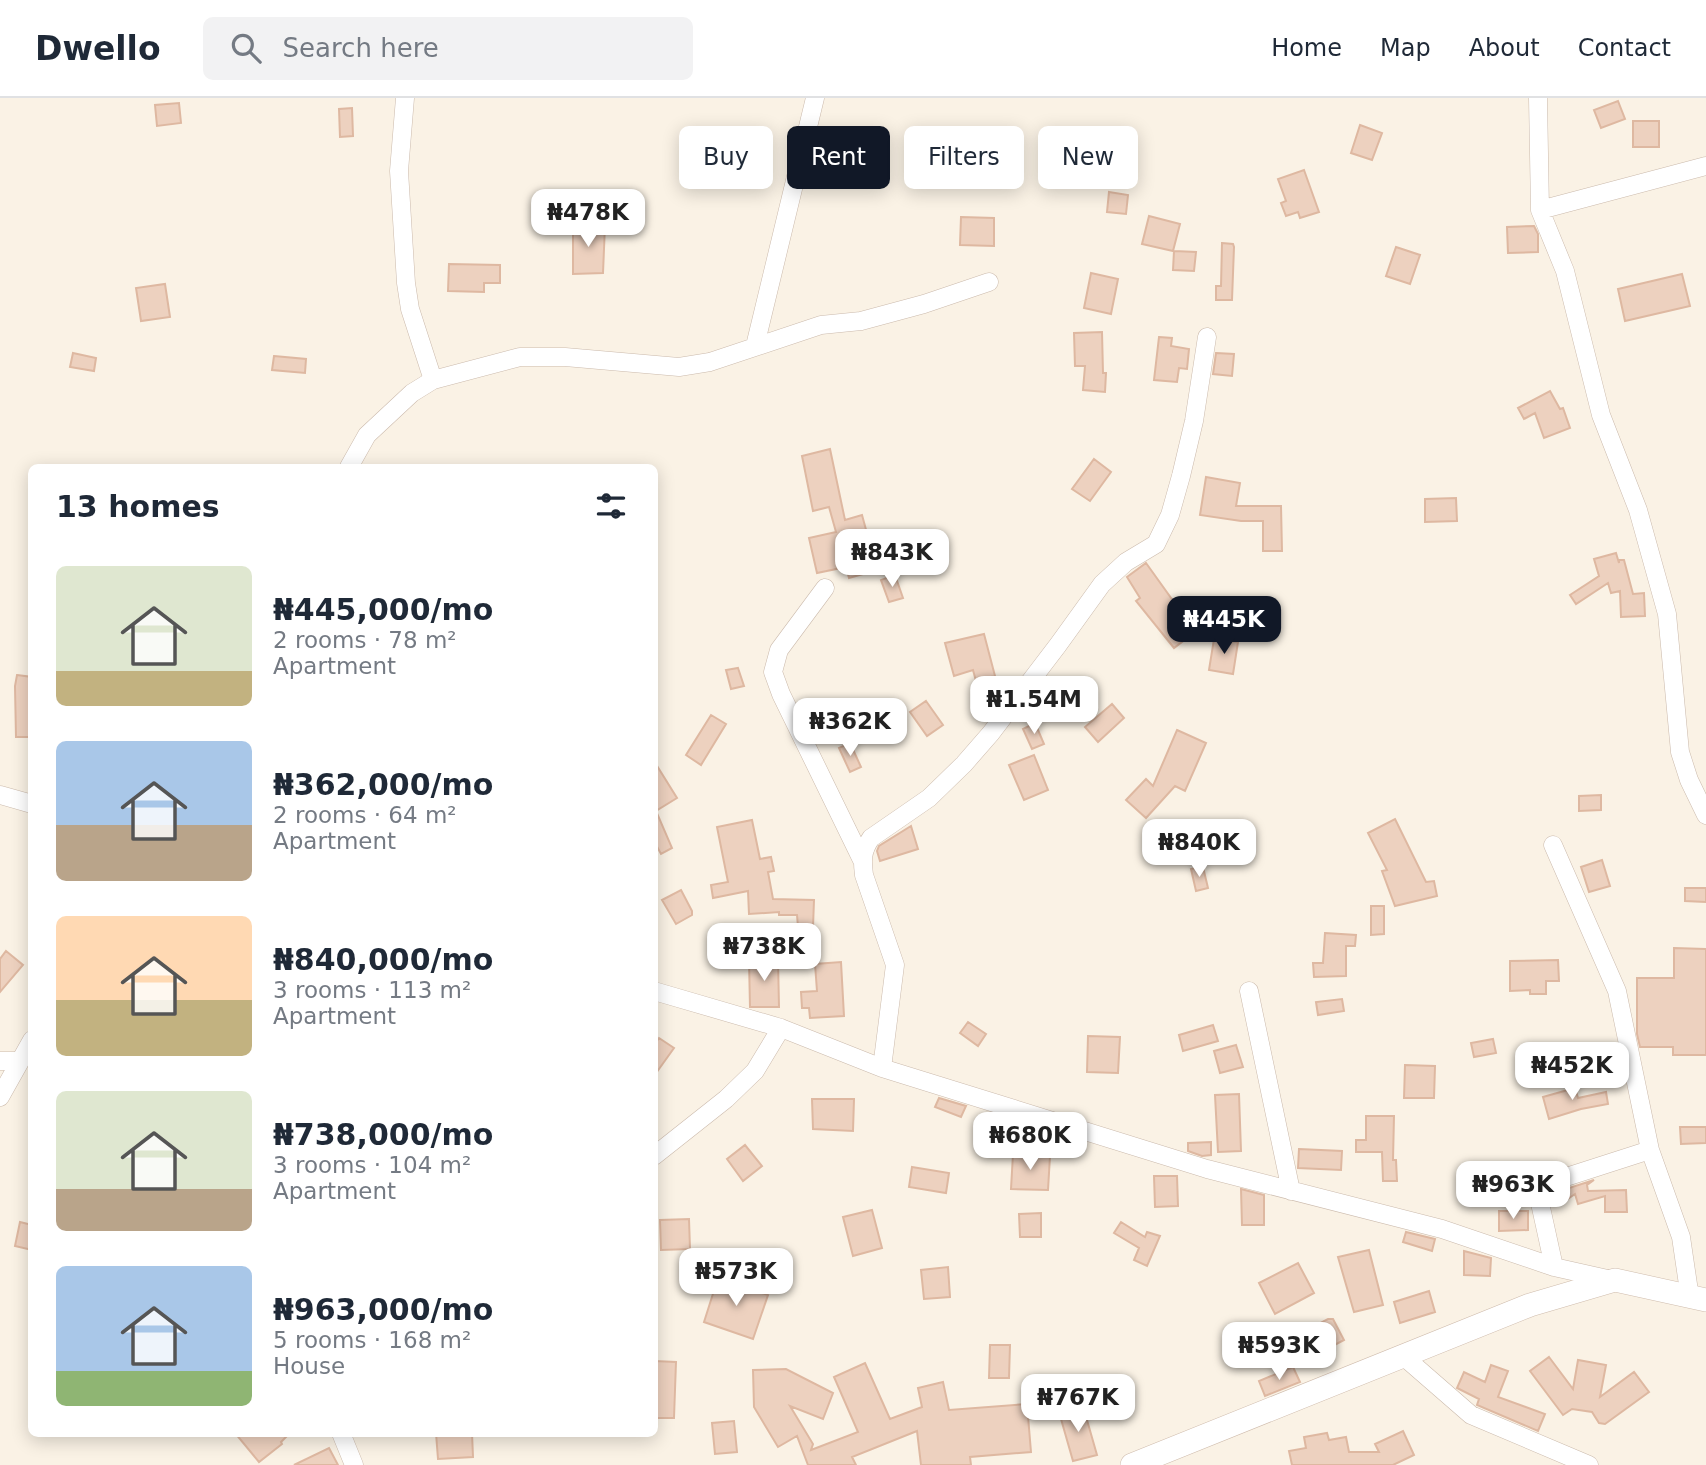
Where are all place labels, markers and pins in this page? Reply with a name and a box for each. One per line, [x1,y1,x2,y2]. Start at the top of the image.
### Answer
pin: ₦478K [539,190,637,249]
pin: ₦843K [843,530,941,589]
pin: ₦445K [1175,596,1273,656]
pin: ₦1.54M [977,676,1091,736]
pin: ₦362K [801,698,899,758]
pin: ₦840K [1150,820,1248,879]
pin: ₦738K [715,924,813,983]
pin: ₦452K [1523,1042,1621,1102]
pin: ₦680K [981,1112,1079,1172]
pin: ₦963K [1464,1162,1562,1221]
pin: ₦573K [687,1248,785,1308]
pin: ₦593K [1230,1322,1328,1382]
pin: ₦767K [1029,1374,1127,1434]

